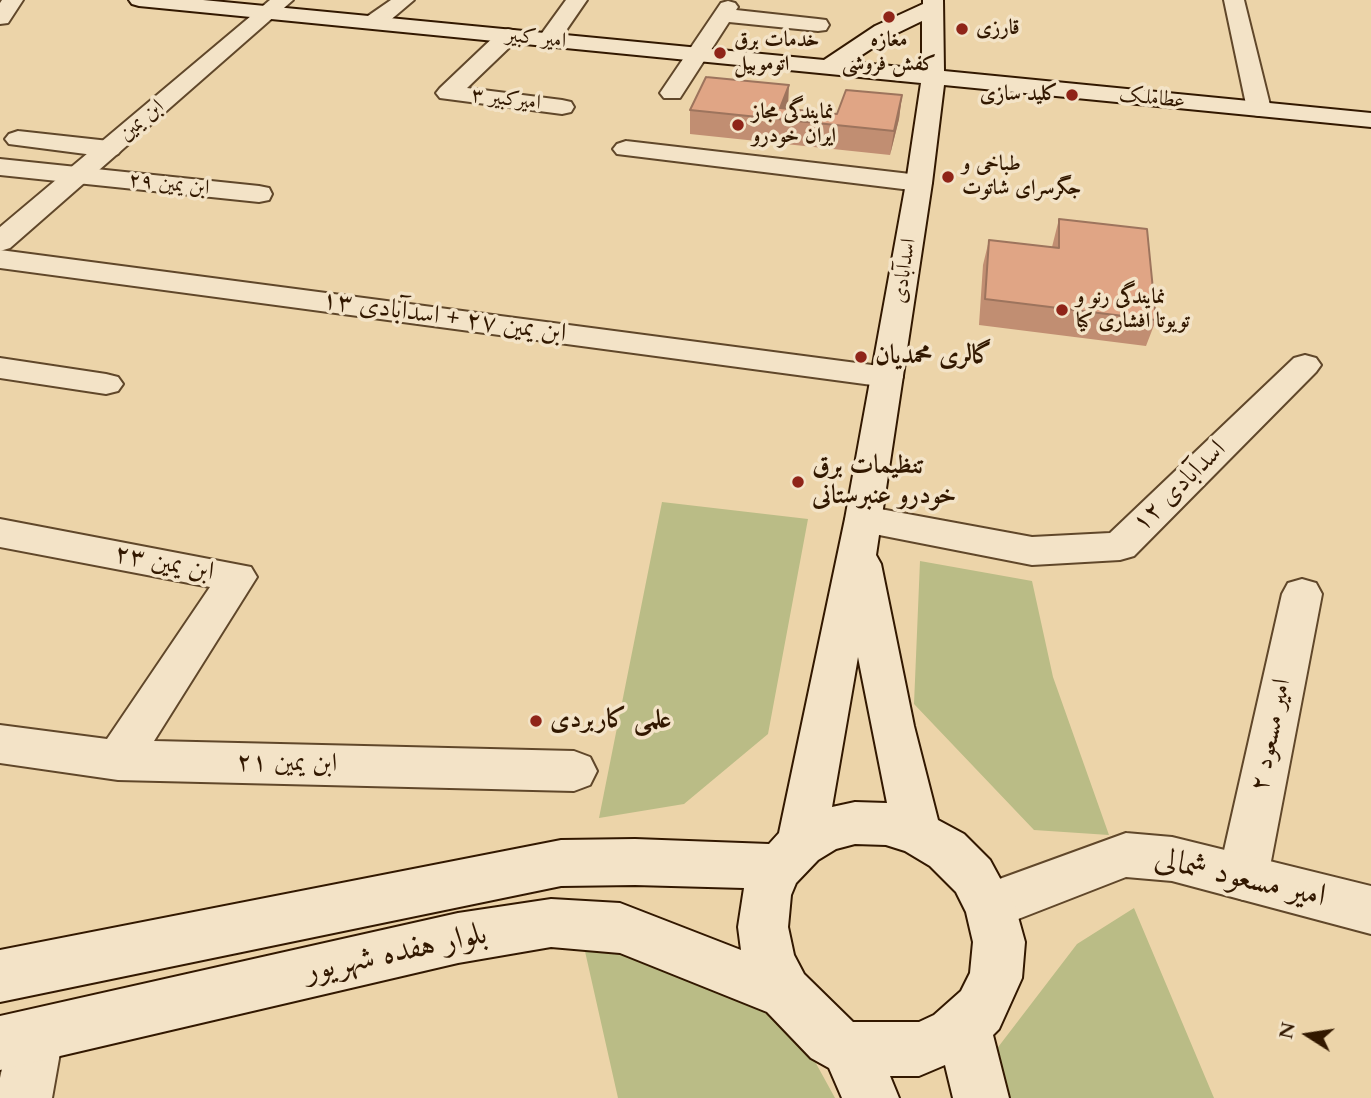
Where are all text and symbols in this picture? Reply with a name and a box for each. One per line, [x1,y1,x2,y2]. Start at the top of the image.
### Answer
marker: مغازه کفش فروشی [881,9,897,25]
place label: قارزی [976,16,1020,42]
marker: قارزی [954,21,970,37]
street label: امیر کبیر [505,23,567,55]
place label: خدمات برق اتوموبیل [734,28,819,78]
place label: مغازه کفش فروشی [842,28,936,78]
marker: خدمات برق اتوموبیل [712,45,728,61]
place label: کلید سازی [980,82,1058,108]
street label: امیرکبیر ۳ [470,83,542,117]
street label: عطاملک [1118,83,1186,115]
marker: کلید سازی [1064,87,1080,103]
street label: ابن یمین [114,95,170,147]
place label: نمایندگی مجاز ایران خودرو [752,100,836,150]
marker: نمایندگی مجاز ایران خودرو [730,117,746,133]
place label: طباخی و جگرسرای شاتوت [962,152,1081,202]
street label: ابن یمین ۲۹ [127,168,211,202]
marker: طباخی و جگرسرای شاتوت [940,169,956,185]
street label: اسدآبادی [887,237,923,305]
street label: ابن یمین ۲۷ + اسدآبادی ۱۳ [320,285,568,351]
place label: نمایندگی رنو و تویوتا افشاری کیا [1076,285,1190,335]
marker: نمایندگی رنو و تویوتا افشاری کیا [1054,302,1070,318]
place label: گالری محمدیان [875,341,992,373]
marker: گالری محمدیان [853,349,869,365]
street label: اسدآبادی ۱۲ [1127,435,1233,539]
place label: تنظیمات برق خودرو عنبرستانی [812,451,957,512]
marker: تنظیمات برق خودرو عنبرستانی [790,474,806,490]
street label: ابن یمین ۲۳ [112,539,216,589]
street label: امیر مسعود ۲ [1245,676,1299,794]
place label: علمی کاربردی [550,705,671,737]
marker: علمی کاربردی [528,713,544,729]
street label: ابن یمین ۲۱ [236,748,338,780]
street label: امیر مسعود شمالی [1151,841,1329,917]
street label: بلوار هفده شهریور [301,916,491,992]
north arrow [1273,1000,1343,1070]
text: N [1273,1020,1302,1041]

